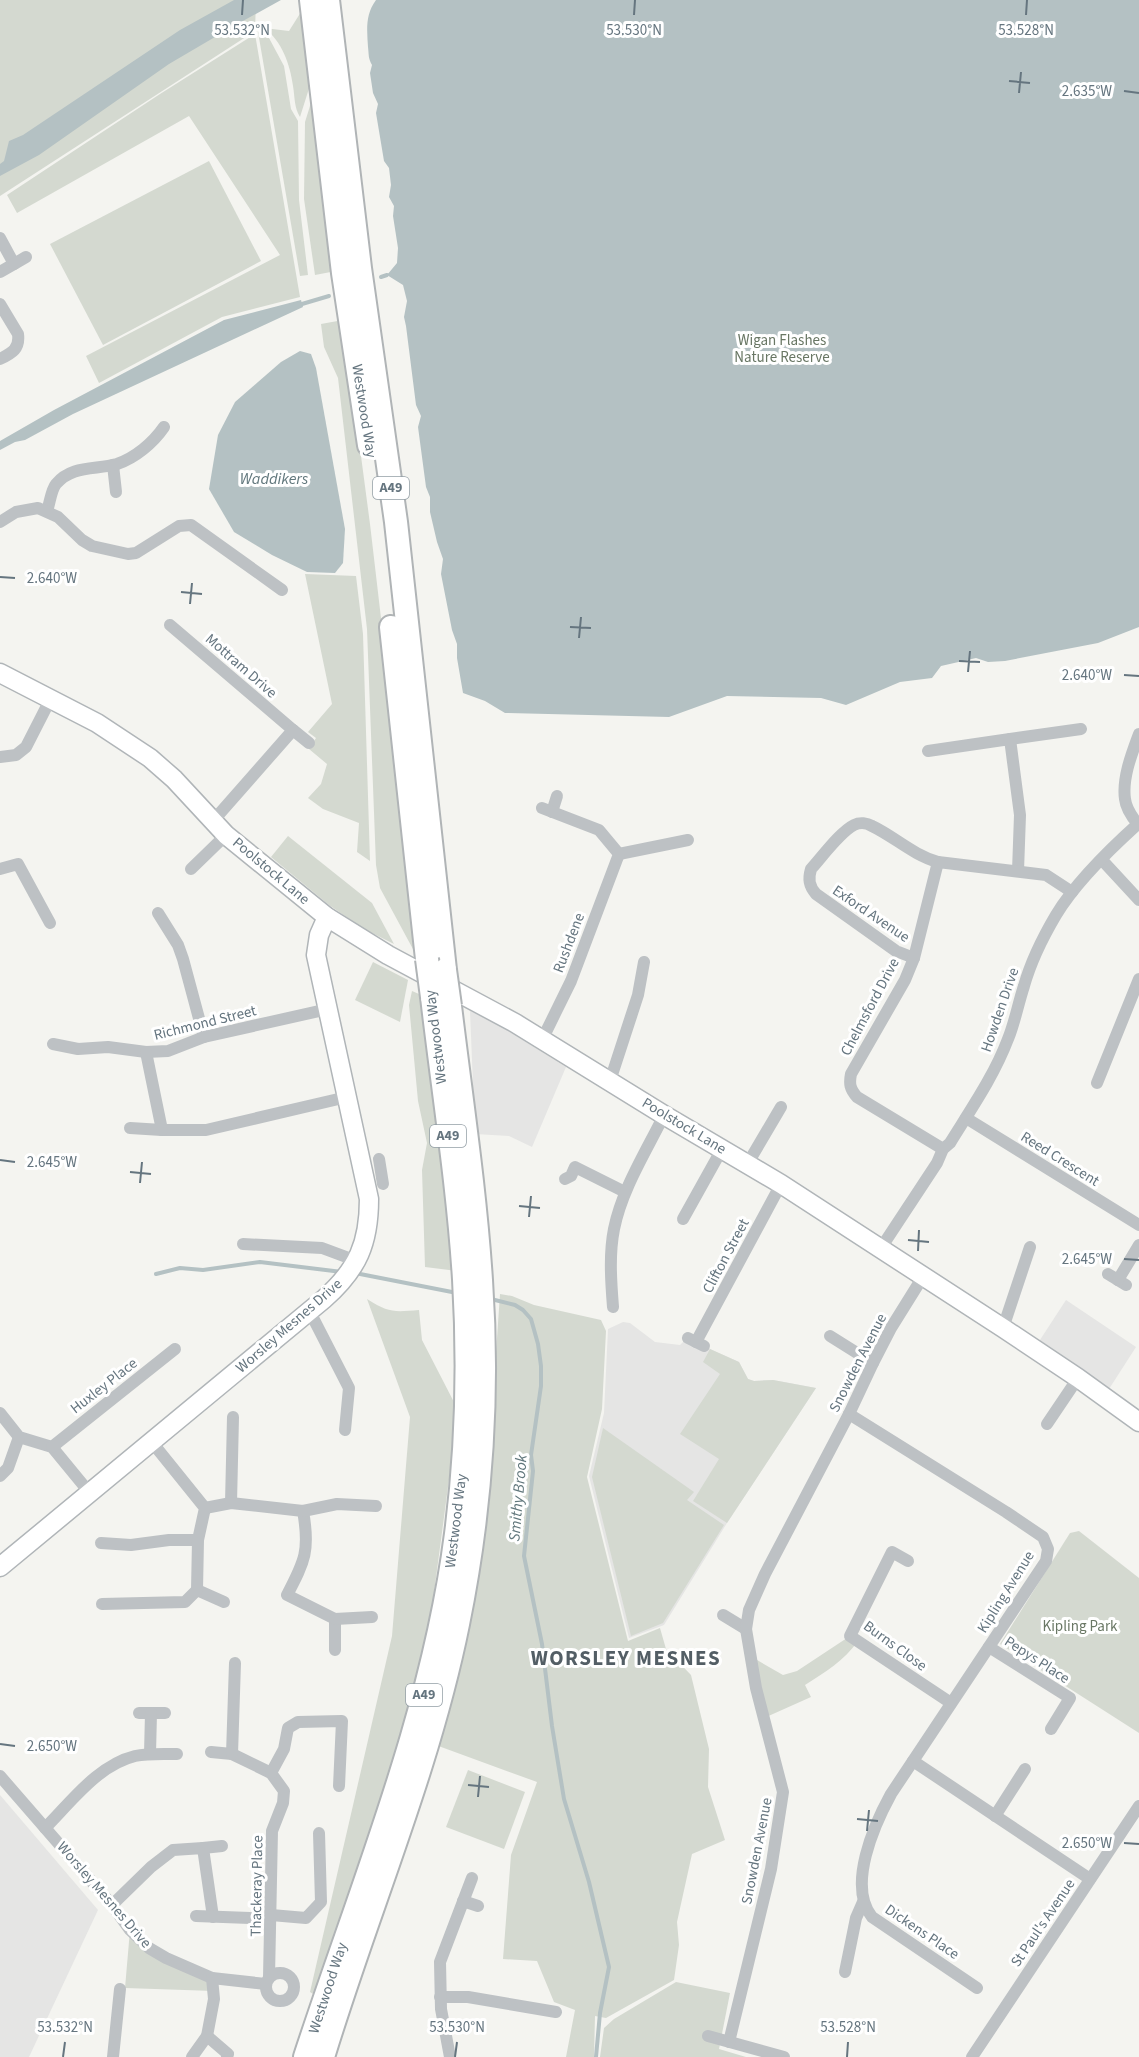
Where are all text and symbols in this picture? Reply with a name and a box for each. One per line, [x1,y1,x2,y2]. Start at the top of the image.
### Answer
text: 53.532°N [214,20,270,41]
text: 53.530°N [606,20,662,41]
text: 53.528°N [998,20,1054,41]
text: 2.635°W [1062,81,1112,102]
park label: Wigan Flashes Nature Reserve [734,330,830,368]
street label: Westwood Way [346,363,382,459]
water label: Waddikers [240,468,309,490]
road number: A49 [373,477,409,499]
text: 2.640°W [27,568,77,589]
street label: Mottram Drive [201,629,281,703]
text: 2.640°W [1062,665,1112,686]
street label: Poolstock Lane [228,832,314,910]
street label: Exford Avenue [828,880,914,948]
street label: Rushdene [548,910,590,976]
street label: Chelmsford Drive [835,954,905,1060]
street label: Howden Drive [976,965,1024,1055]
street label: Westwood Way [420,989,452,1085]
street label: Richmond Street [152,1000,258,1046]
street label: Poolstock Lane [638,1093,730,1159]
road number: A49 [430,1125,466,1147]
street label: Reed Crescent [1017,1126,1103,1192]
text: 2.645°W [27,1152,77,1173]
street label: Clifton Street [698,1215,754,1297]
text: 2.645°W [1062,1249,1112,1270]
street label: Worsley Mesnes Drive [231,1274,347,1378]
street label: Snowden Avenue [824,1310,892,1416]
street label: Huxley Place [66,1353,142,1419]
water label: Smithy Brook [503,1453,533,1542]
street label: Westwood Way [440,1473,472,1569]
street label: Kipling Avenue [972,1547,1040,1637]
street label: Burns Close [859,1616,931,1676]
park label: Kipling Park [1042,1616,1118,1637]
street label: Pepys Place [1000,1631,1074,1689]
district label: WORSLEY MESNES [531,1643,721,1673]
road number: A49 [406,1684,442,1706]
text: 2.650°W [27,1736,77,1757]
street label: Snowden Avenue [736,1796,778,1906]
text: 2.650°W [1062,1833,1112,1854]
street label: Thackeray Place [246,1835,268,1937]
street label: Worsley Mesnes Drive [52,1837,156,1953]
street label: St Paul's Avenue [1006,1875,1080,1971]
street label: Dickens Place [881,1899,963,1965]
street label: Westwood Way [303,1940,353,2036]
text: 53.532°N [37,2017,93,2038]
text: 53.530°N [429,2017,485,2038]
text: 53.528°N [820,2017,876,2038]

